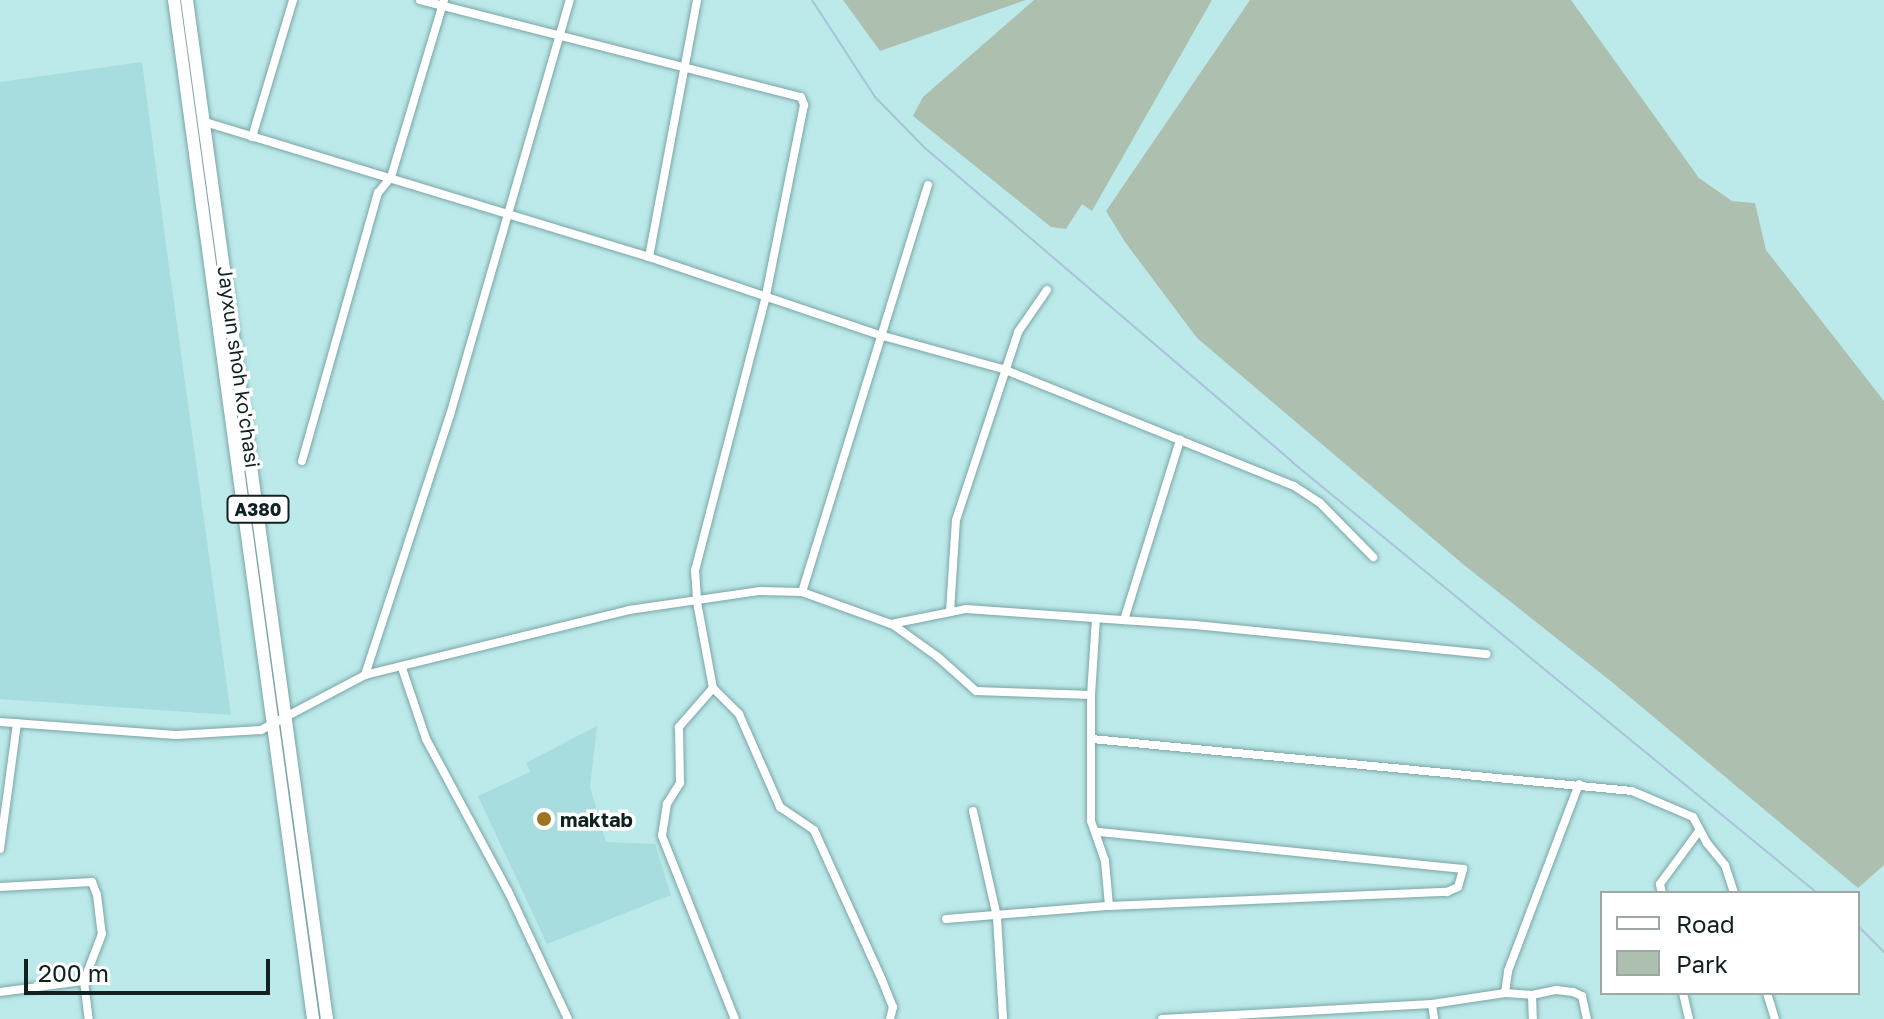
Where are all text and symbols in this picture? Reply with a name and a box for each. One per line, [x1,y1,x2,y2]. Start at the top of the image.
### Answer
street label: Jayxun shoh ko'chasi [213,265,265,469]
road number: A380 [226,495,290,523]
place label: maktab [560,807,633,831]
marker: maktab [535,810,553,828]
legend [1600,891,1860,995]
text: Road [1676,909,1735,938]
scale bar [28,943,274,993]
text: Park [1676,949,1728,978]
text: 200 m [38,958,109,987]

